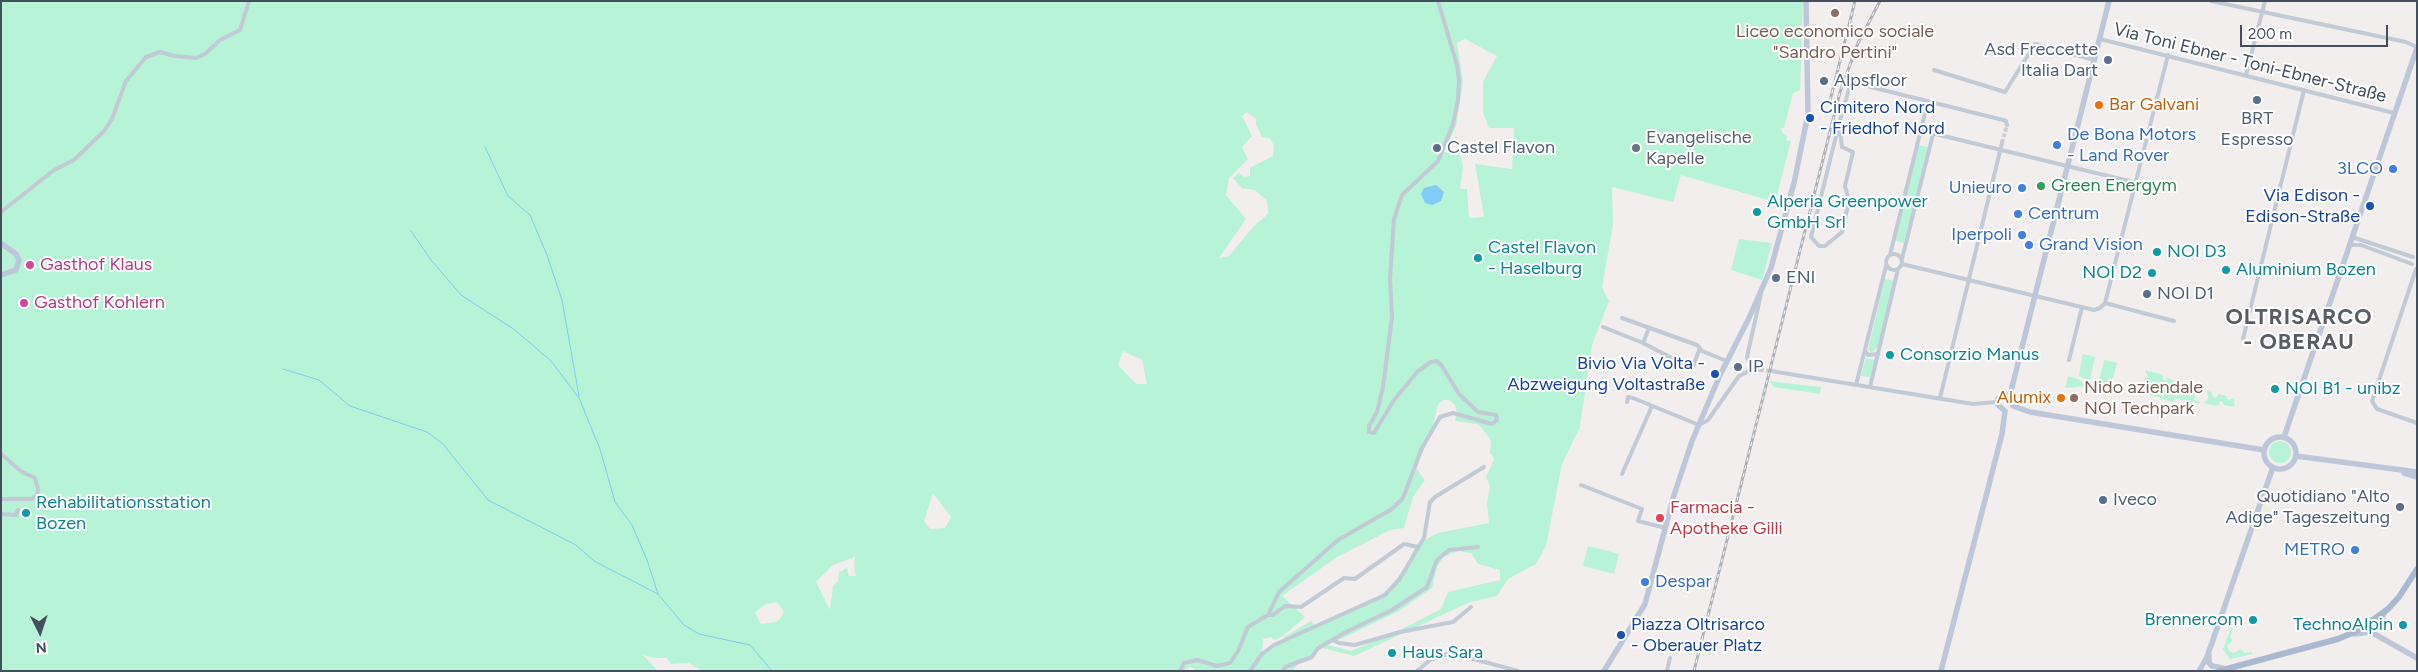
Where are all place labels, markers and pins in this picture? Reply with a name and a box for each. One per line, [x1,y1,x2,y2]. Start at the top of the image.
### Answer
marker: Liceo economico sociale "Sandro Pertini" [1829,7,1841,19]
place label: Liceo economico sociale "Sandro Pertini" [1736,21,1934,64]
place label: Asd Freccette Italia Dart [1984,39,2098,82]
marker: Asd Freccette Italia Dart [2102,54,2114,66]
place label: Alpsfloor [1834,70,1907,92]
marker: Alpsfloor [1818,75,1830,87]
place label: Bar Galvani [2109,94,2199,116]
marker: BRT Espresso [2251,94,2263,106]
place label: Cimitero Nord - Friedhof Nord [1820,97,1945,140]
marker: Bar Galvani [2093,99,2105,111]
place label: BRT Espresso [2221,108,2293,150]
marker: Cimitero Nord - Friedhof Nord [1804,112,1816,124]
place label: De Bona Motors - Land Rover [2067,124,2196,166]
place label: Evangelische Kapelle [1646,127,1752,170]
place label: Castel Flavon [1447,137,1555,159]
marker: De Bona Motors - Land Rover [2051,139,2063,151]
marker: Castel Flavon [1431,142,1443,154]
marker: Evangelische Kapelle [1630,142,1642,154]
place label: 3LCO [2337,158,2383,180]
marker: 3LCO [2387,163,2399,175]
place label: Green Energym [2051,175,2177,197]
place label: Unieuro [1949,177,2012,199]
marker: Green Energym [2035,180,2047,192]
marker: Unieuro [2016,182,2028,194]
place label: Via Edison - Edison-Straße [2245,185,2360,228]
place label: Alperia Greenpower GmbH Srl [1767,191,1928,233]
marker: Via Edison - Edison-Straße [2364,200,2376,212]
place label: Centrum [2028,203,2099,225]
marker: Alperia Greenpower GmbH Srl [1751,206,1763,218]
marker: Centrum [2012,208,2024,220]
place label: Iperpoli [1951,224,2012,246]
marker: Iperpoli [2016,229,2028,241]
place label: Grand Vision [2039,234,2143,256]
place label: Castel Flavon - Haselburg [1488,237,1596,280]
marker: Grand Vision [2023,239,2035,251]
place label: NOI D3 [2167,241,2226,263]
marker: NOI D3 [2151,246,2163,258]
marker: Castel Flavon - Haselburg [1472,252,1484,264]
place label: Gasthof Klaus [40,254,152,276]
marker: Gasthof Klaus [24,259,36,271]
place label: Aluminium Bozen [2236,259,2376,281]
place label: NOI D2 [2082,262,2142,284]
marker: Aluminium Bozen [2220,264,2232,276]
place label: ENI [1786,267,1815,289]
marker: NOI D2 [2146,267,2158,279]
marker: ENI [1770,272,1782,284]
place label: NOI D1 [2157,283,2214,305]
marker: NOI D1 [2141,288,2153,300]
place label: Gasthof Kohlern [34,292,165,314]
marker: Gasthof Kohlern [18,297,30,309]
place label: Consorzio Manus [1900,344,2039,366]
marker: Consorzio Manus [1884,349,1896,361]
place label: Bivio Via Volta - Abzweigung Voltastraße [1507,353,1705,396]
place label: IP [1748,356,1763,378]
marker: IP [1732,361,1744,373]
marker: Bivio Via Volta - Abzweigung Voltastraße [1709,368,1721,380]
place label: Nido aziendale NOI Techpark [2084,377,2203,419]
place label: NOI B1 - unibz [2285,378,2401,400]
marker: NOI B1 - unibz [2269,383,2281,395]
place label: Alumix [1997,387,2051,409]
marker: Alumix [2055,392,2067,404]
marker: Nido aziendale NOI Techpark [2068,392,2080,404]
place label: Quotidiano "Alto Adige" Tageszeitung [2226,486,2390,528]
place label: Iveco [2113,489,2157,511]
place label: Rehabilitationsstation Bozen [36,492,211,534]
marker: Iveco [2097,494,2109,506]
place label: Farmacia - Apotheke Gilli [1670,497,1783,540]
marker: Quotidiano "Alto Adige" Tageszeitung [2394,501,2406,513]
marker: Rehabilitationsstation Bozen [20,507,32,519]
marker: Farmacia - Apotheke Gilli [1654,512,1666,524]
place label: METRO [2284,539,2345,561]
marker: METRO [2349,544,2361,556]
place label: Despar [1655,571,1712,593]
marker: Despar [1639,576,1651,588]
place label: Brennercom [2145,609,2243,631]
place label: Piazza Oltrisarco - Oberauer Platz [1631,614,1765,656]
marker: Brennercom [2247,614,2259,626]
place label: TechnoAlpin [2293,614,2393,636]
marker: TechnoAlpin [2397,619,2409,631]
marker: Piazza Oltrisarco - Oberauer Platz [1615,629,1627,641]
place label: Haus Sara [1402,642,1483,664]
marker: Haus Sara [1386,647,1398,659]

